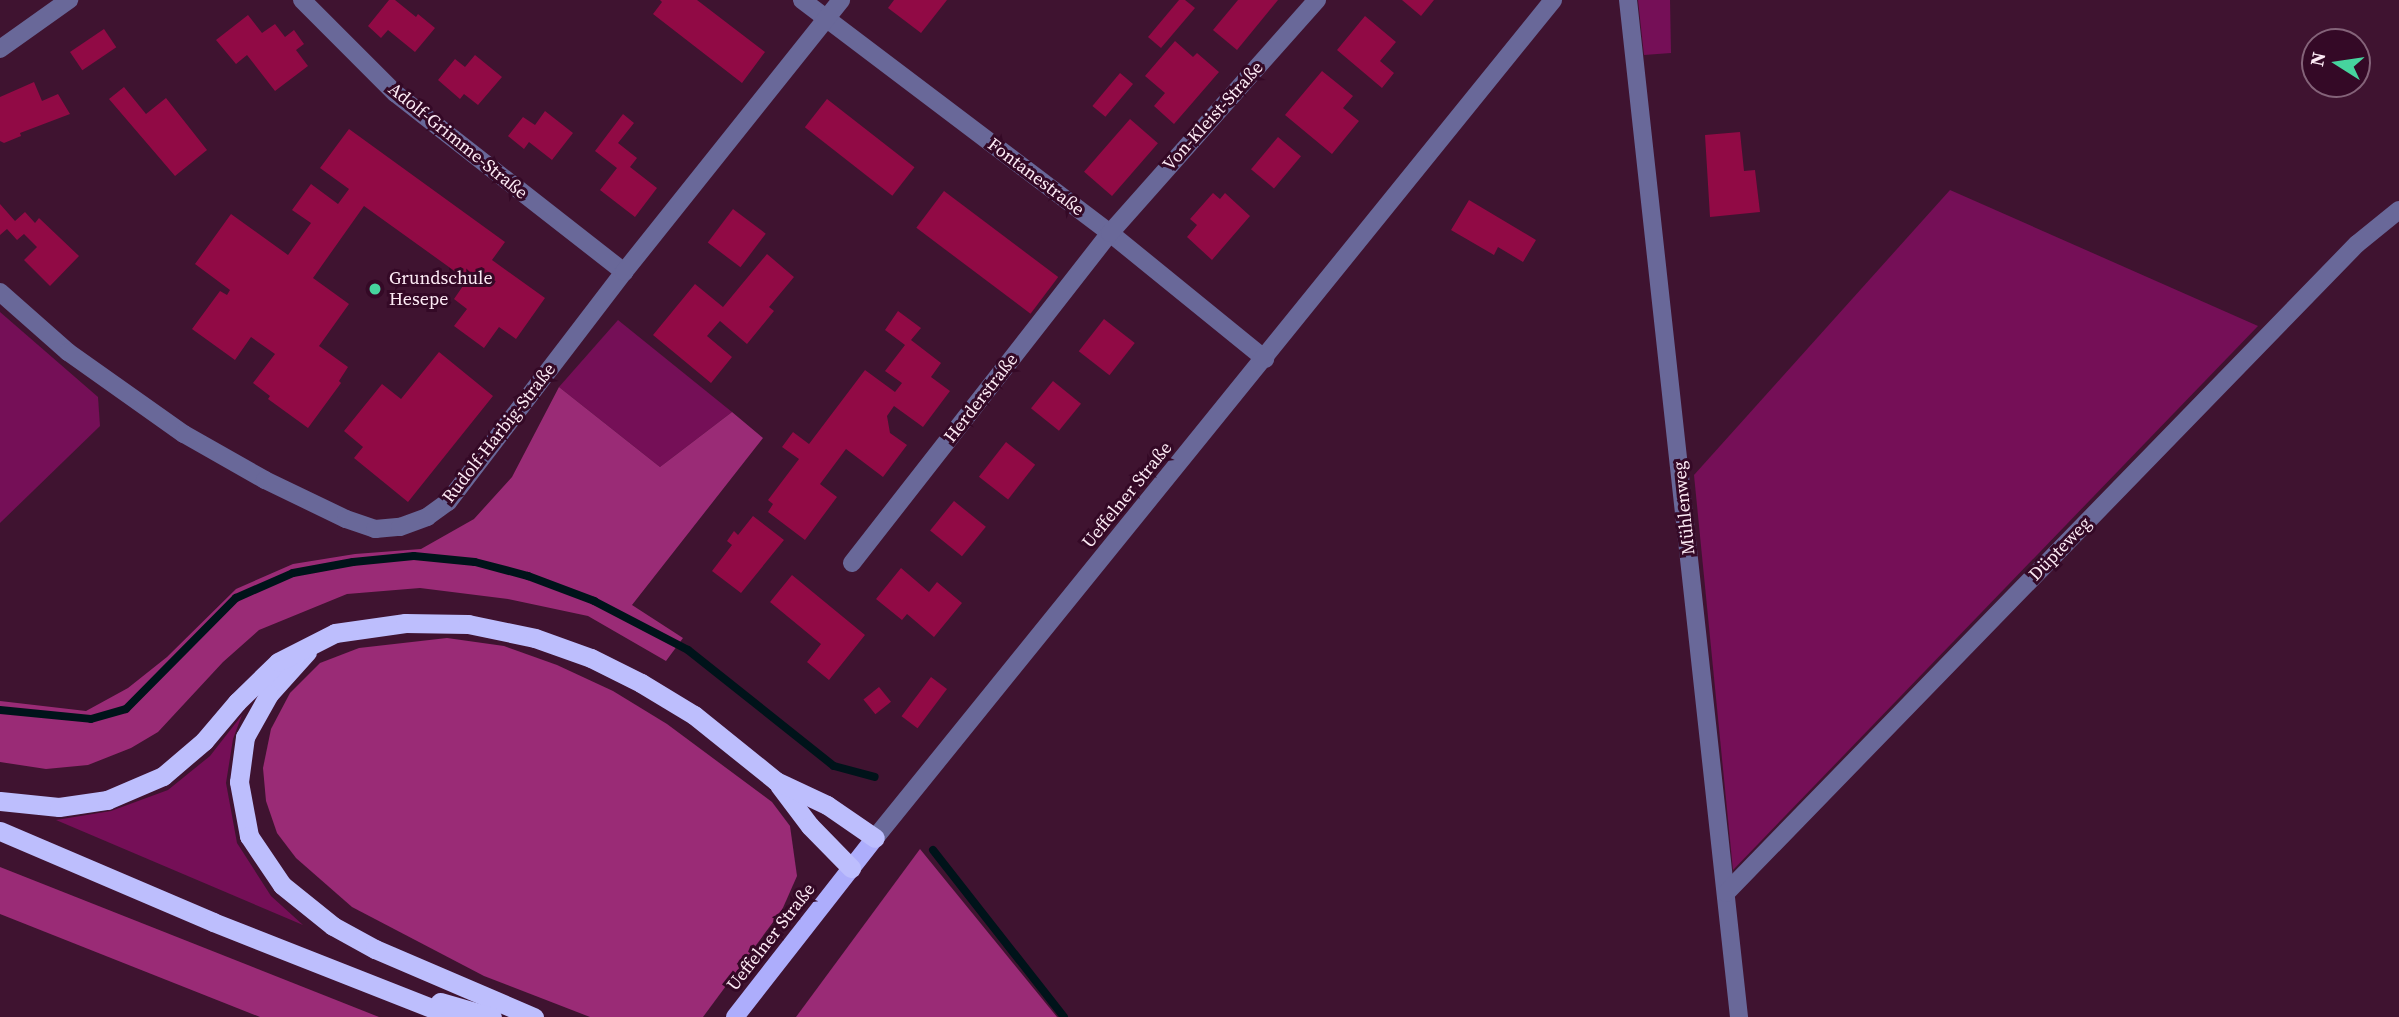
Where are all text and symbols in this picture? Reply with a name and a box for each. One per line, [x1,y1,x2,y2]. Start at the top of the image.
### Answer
north arrow [2301,28,2371,98]
text: N [2303,50,2332,69]
street label: Von-Kleist-Straße [1158,57,1268,175]
street label: Adolf-Grimme-Straße [384,78,532,204]
street label: Fontanestraße [983,134,1089,220]
place label: Grundschule Hesepe [389,268,493,310]
marker: Grundschule Hesepe [367,281,383,297]
street label: Herderstraße [939,349,1023,447]
street label: Rudolf-Harbig-Straße [438,359,560,507]
street label: Ueffelner Straße [1077,437,1177,553]
street label: Mühlenweg [1668,460,1700,556]
street label: Düpteweg [2024,513,2096,585]
street label: Ueffelner Straße [722,879,820,995]

